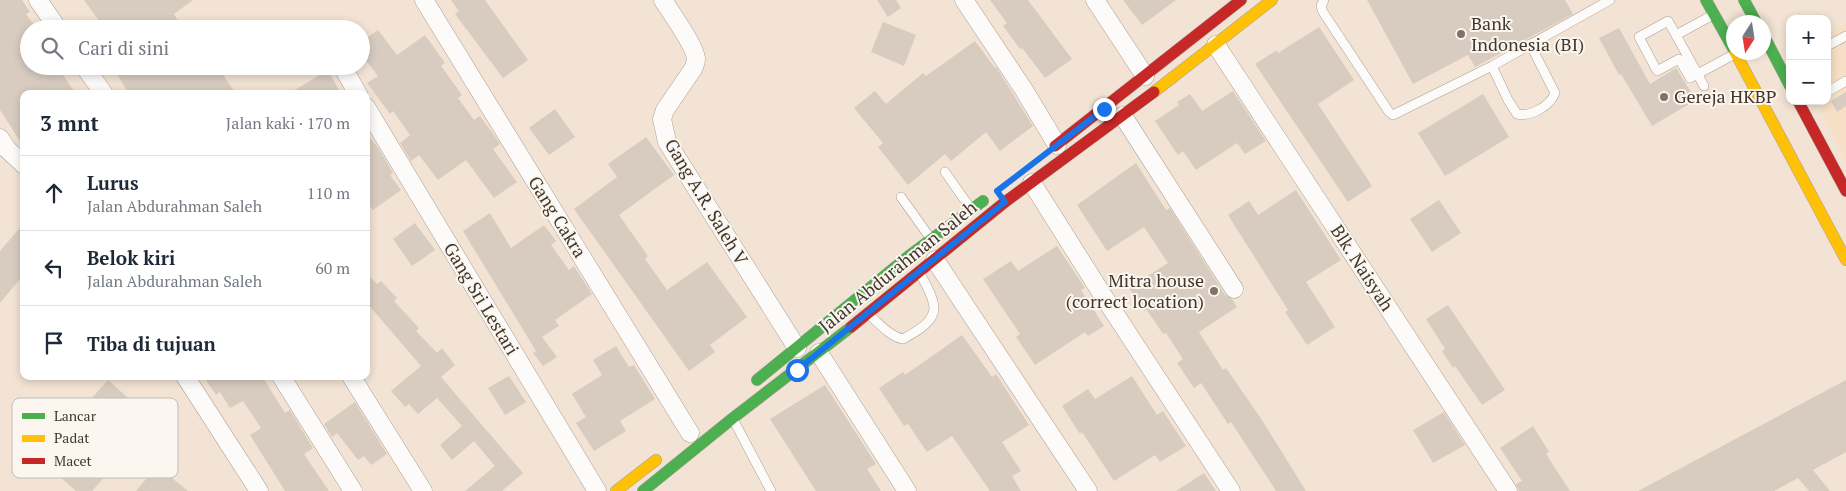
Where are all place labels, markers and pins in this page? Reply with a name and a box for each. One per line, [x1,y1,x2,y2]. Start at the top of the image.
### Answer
place label: Bank Indonesia (BI) [1471,11,1584,56]
marker: Bank Indonesia (BI) [1455,28,1467,40]
place label: Gereja HKBP [1674,84,1777,108]
marker: Gereja HKBP [1658,91,1670,103]
place label: Mitra house (correct location) [1066,268,1204,313]
marker: Mitra house (correct location) [1208,285,1220,297]

